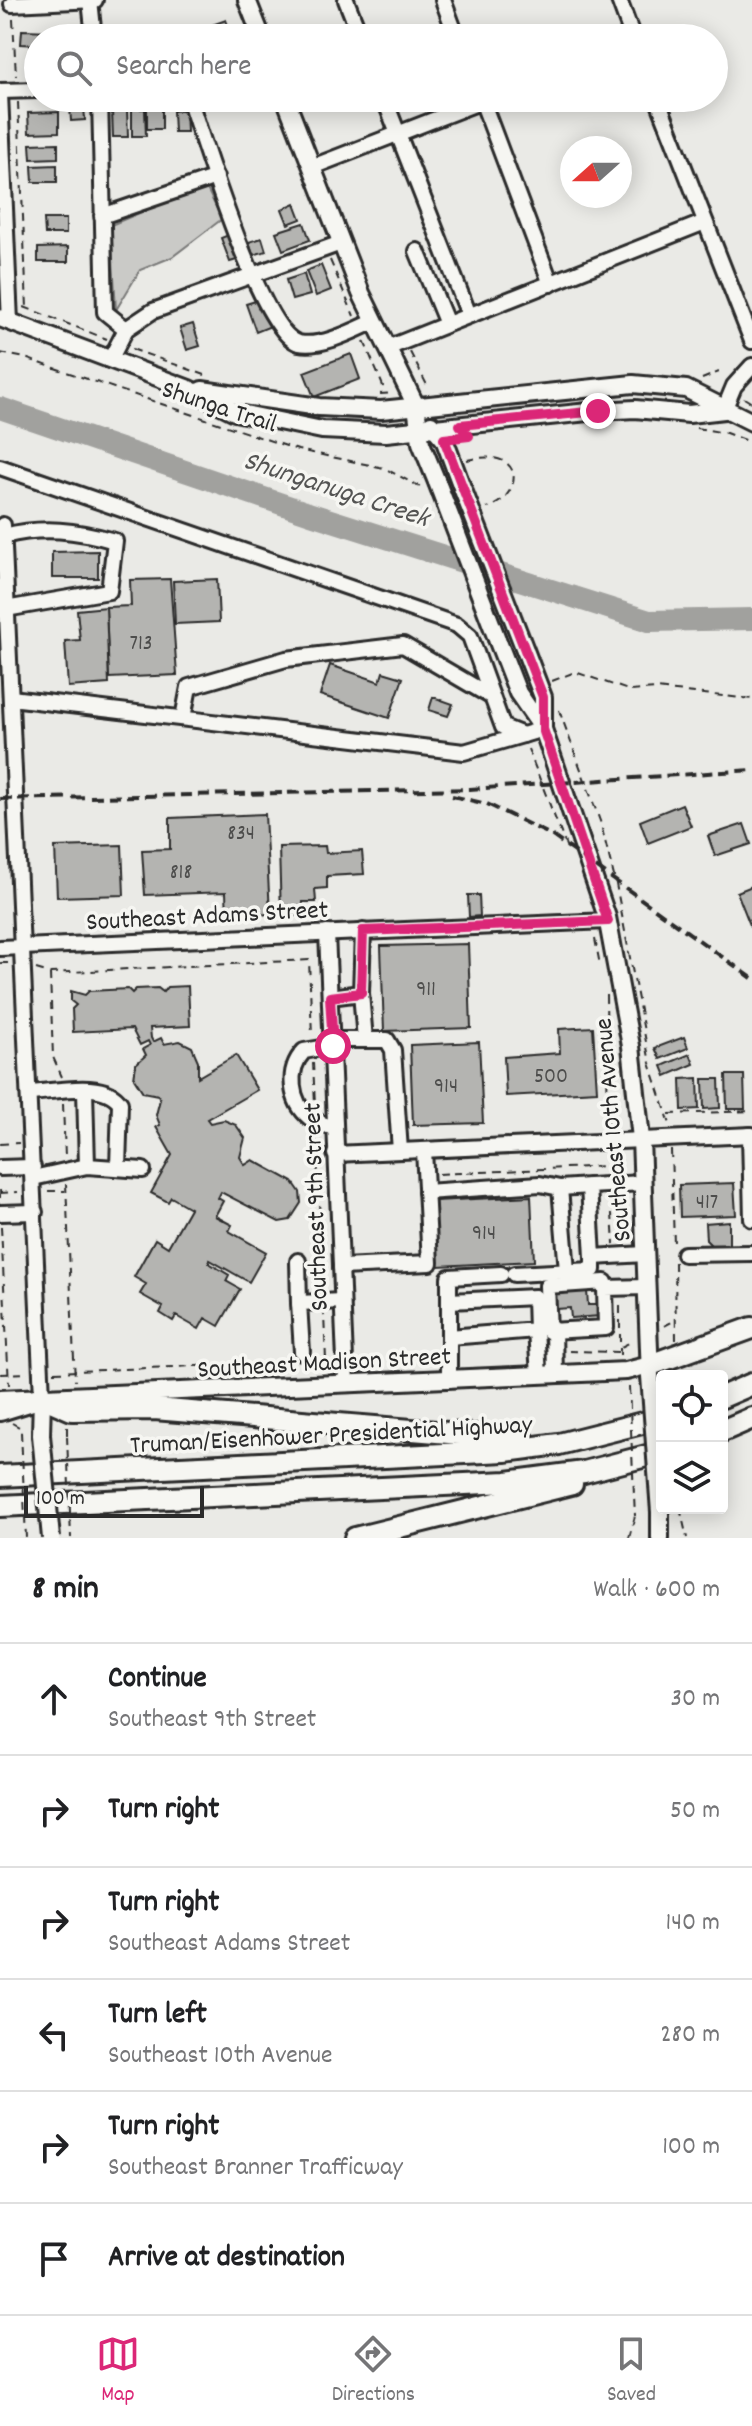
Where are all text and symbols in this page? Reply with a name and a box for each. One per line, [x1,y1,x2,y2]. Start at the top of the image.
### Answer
search box [24,24,728,112]
icon: search [52,46,96,90]
text: Search here [116,47,252,90]
north arrow [560,136,632,208]
street label: Shunga Trail [156,372,281,444]
route end [580,393,616,429]
water label: Shunganuga Creek [238,443,436,541]
house number: 713 [129,629,153,660]
house number: 834 [227,819,255,850]
house number: 818 [170,858,192,889]
street label: Southeast Adams Street [85,893,330,942]
house number: 911 [416,975,436,1006]
street label: Southeast 10th Avenue [586,1016,643,1243]
route start [315,1028,351,1064]
house number: 500 [534,1062,568,1093]
house number: 914 [434,1072,458,1103]
street label: Southeast 9th Street [295,1102,340,1312]
house number: 417 [696,1188,718,1219]
house number: 914 [472,1219,496,1250]
street label: Southeast Madison Street [196,1339,452,1390]
map controls [656,1370,728,1514]
button: locate [656,1370,728,1442]
street label: Truman/Eisenhower Presidential Highway [129,1407,534,1466]
button: layers [656,1442,728,1514]
scale bar [24,1482,204,1518]
text: 100 m [36,1484,85,1515]
text: 8 min [32,1566,99,1615]
text: Walk · 600 m [593,1572,720,1609]
text: Continue [108,1659,207,1702]
icon: ahead [32,1677,76,1721]
text: 30 m [670,1681,720,1718]
text: Southeast 9th Street [108,1702,316,1739]
icon: right [32,1789,76,1833]
text: Turn right [108,1790,219,1833]
text: 50 m [670,1793,720,1830]
text: Turn right [108,1883,219,1926]
icon: right [32,1901,76,1945]
text: 140 m [666,1905,720,1942]
text: Southeast Adams Street [108,1926,350,1963]
text: Turn left [108,1995,207,2038]
icon: left [32,2013,76,2057]
text: 280 m [660,2017,720,2054]
text: Southeast 10th Avenue [108,2038,332,2075]
text: Turn right [108,2107,219,2150]
icon: right [32,2125,76,2169]
text: 100 m [662,2129,720,2166]
text: Southeast Branner Trafficway [108,2150,403,2187]
icon: arrive [32,2237,76,2281]
text: Arrive at destination [108,2238,345,2281]
tab: Map [96,2332,140,2411]
tab: Directions [332,2332,415,2411]
tab: Saved [607,2332,656,2411]

